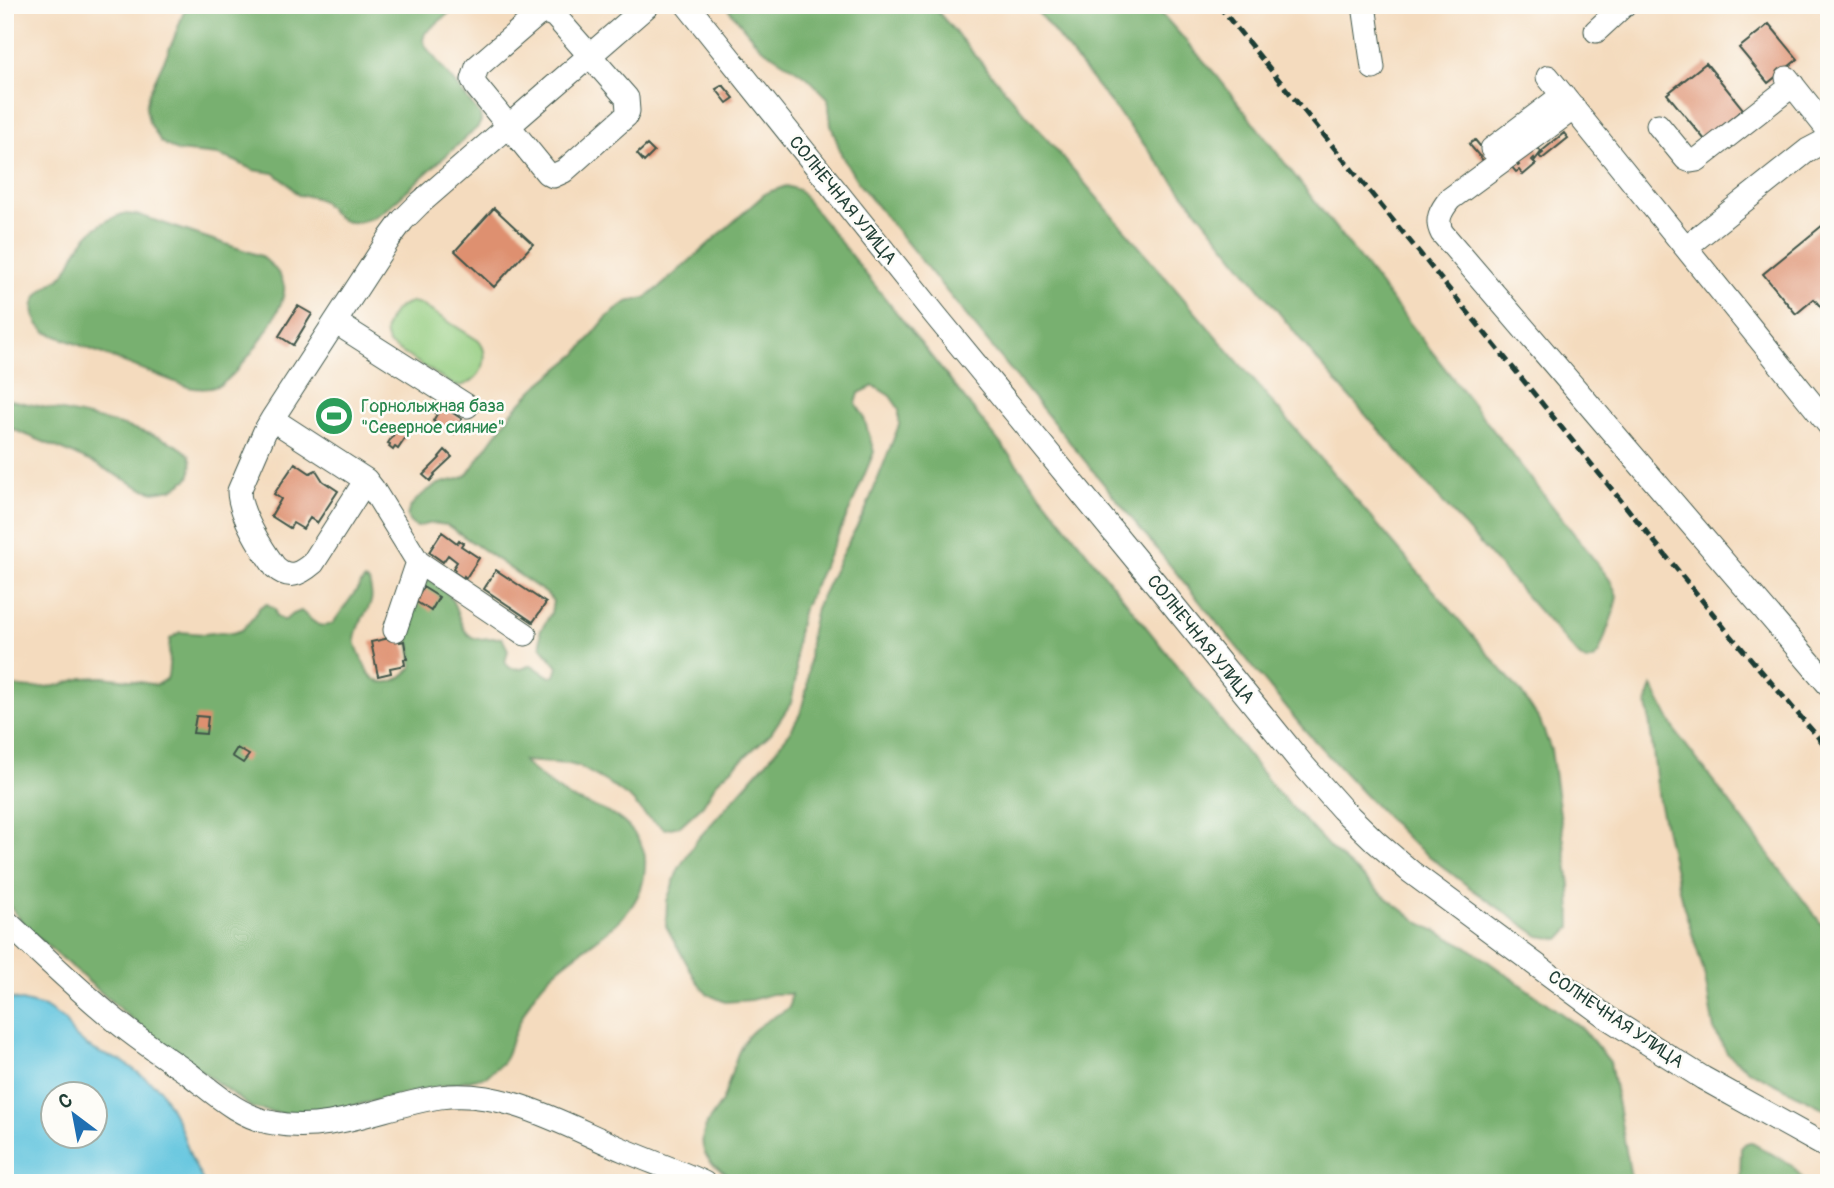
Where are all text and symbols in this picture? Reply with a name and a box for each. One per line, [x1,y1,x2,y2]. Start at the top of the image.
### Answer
street label: СОЛНЕЧНАЯ УЛИЦА [784,131,902,270]
sports icon: Горнолыжная база "Северное сияние" [313,395,355,437]
place label: Горнолыжная база "Северное сияние" [361,395,505,439]
street label: СОЛНЕЧНАЯ УЛИЦА [1142,570,1260,709]
street label: СОЛНЕЧНАЯ УЛИЦА [1543,965,1688,1074]
north arrow [38,1080,108,1150]
text: С [54,1088,77,1115]

